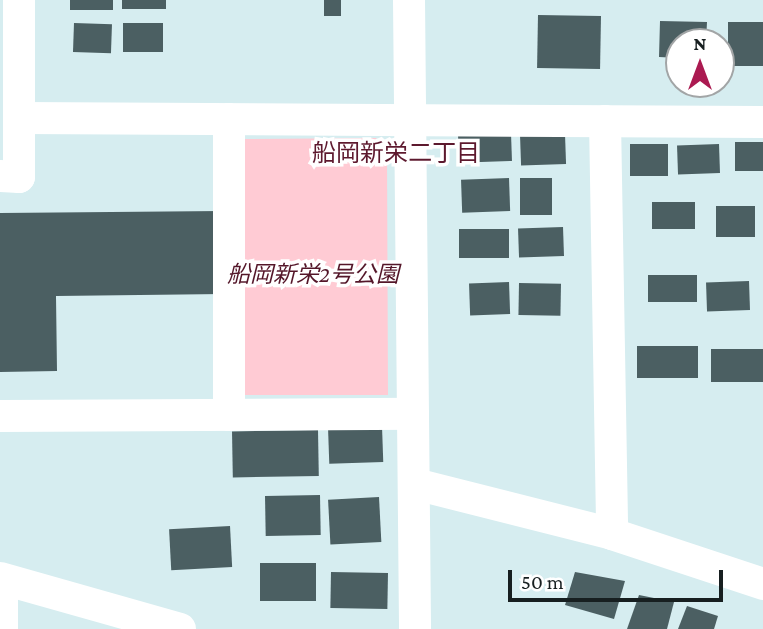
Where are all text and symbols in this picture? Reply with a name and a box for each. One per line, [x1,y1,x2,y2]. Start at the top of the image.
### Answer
north arrow [665,28,735,98]
text: N [694,33,706,54]
district label: 船岡新栄二丁目 [312,139,480,167]
park label: 船岡新栄2号公園 [227,260,399,288]
scale bar [511,556,726,600]
text: 50 m [521,570,564,594]

